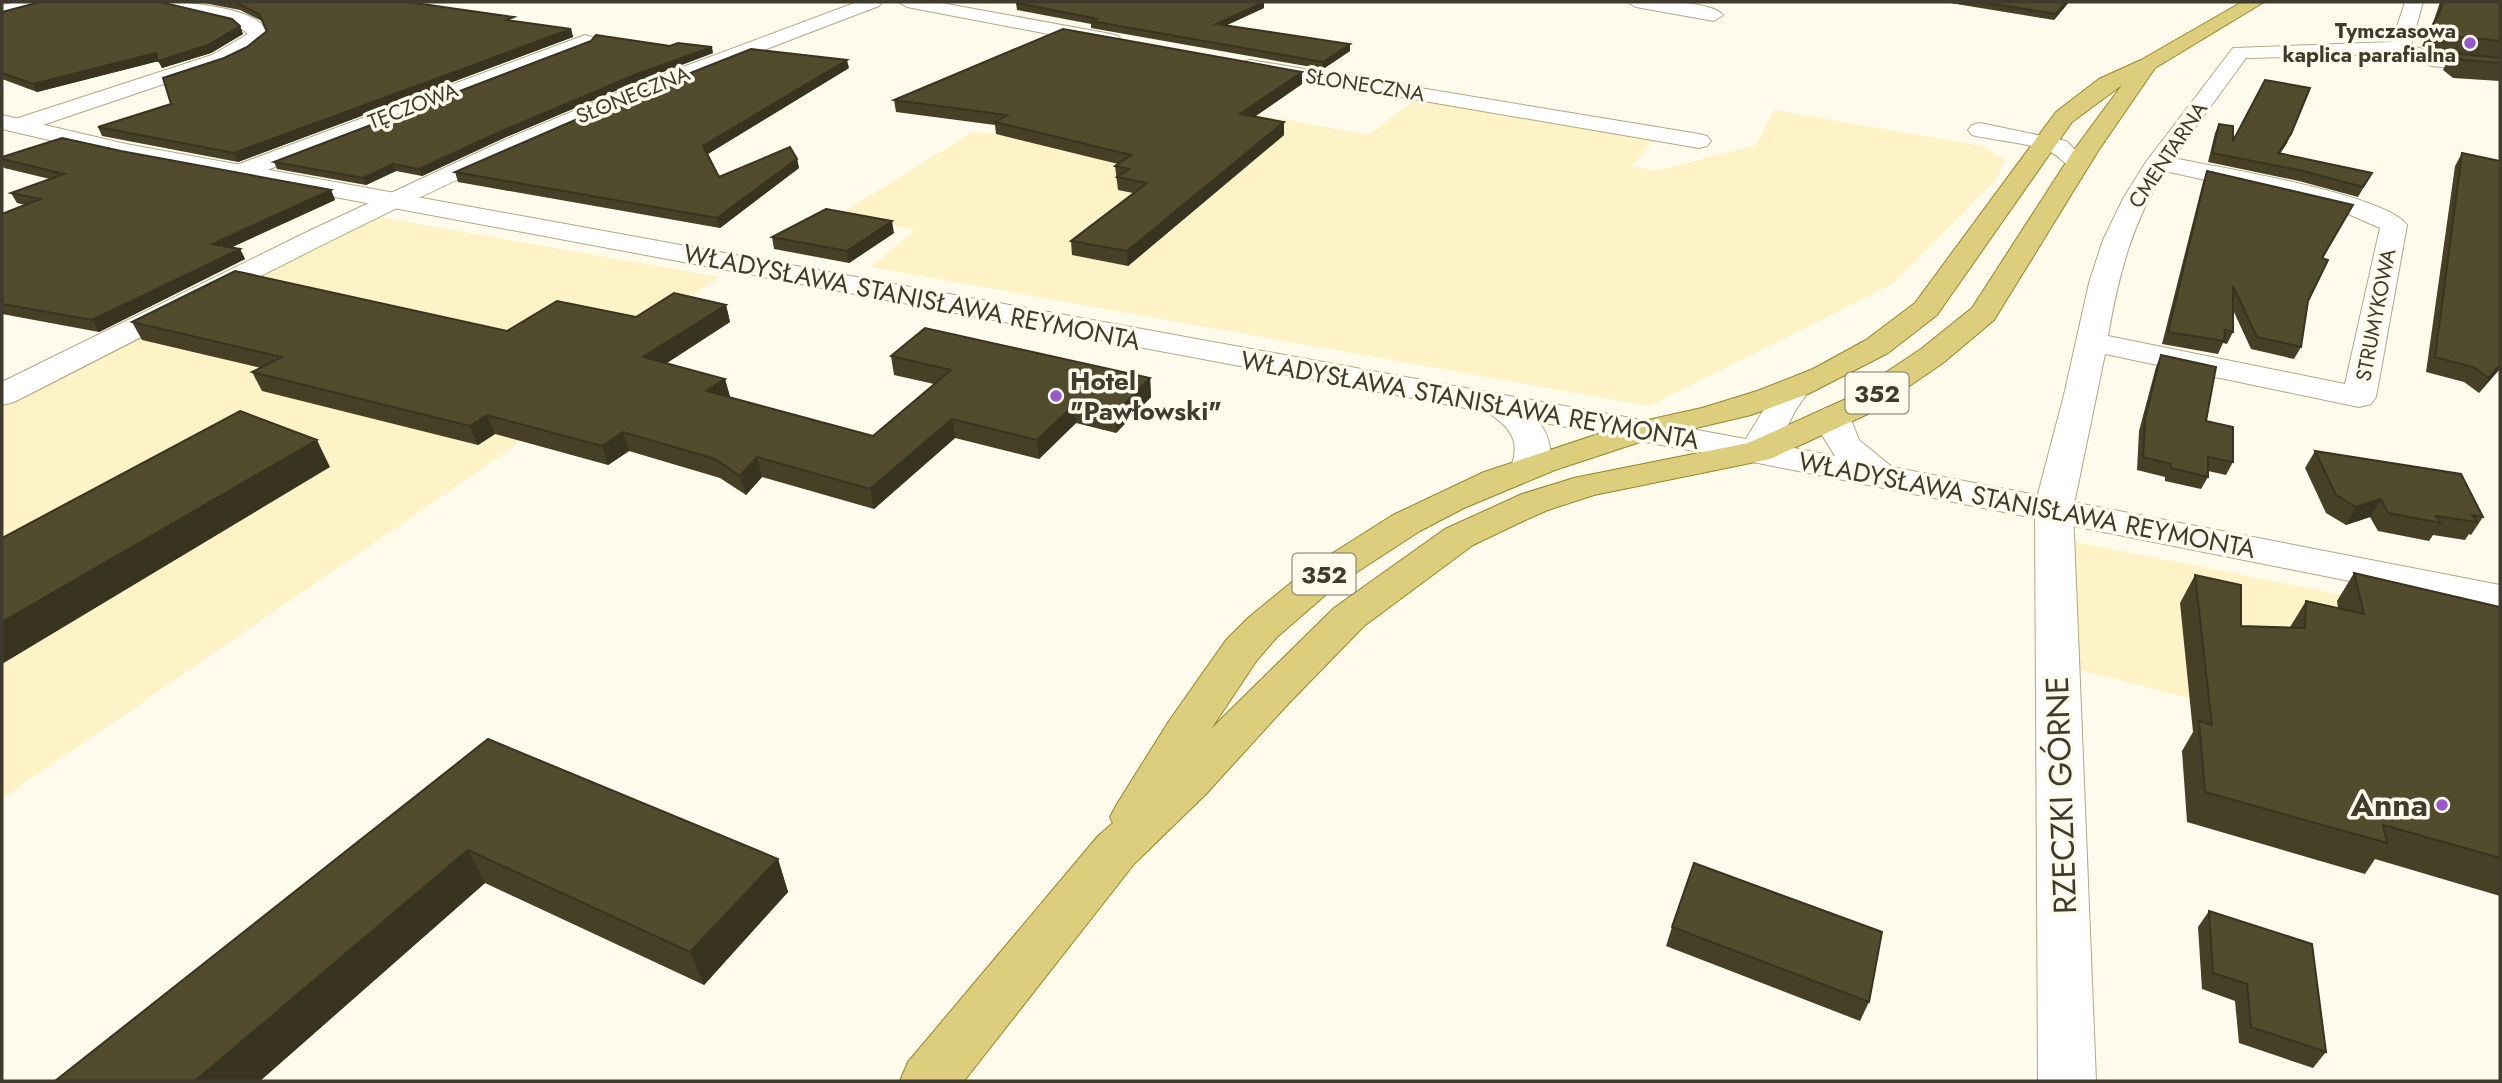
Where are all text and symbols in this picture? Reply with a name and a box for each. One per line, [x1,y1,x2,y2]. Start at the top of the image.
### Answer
place label: Tymczasowa kaplica parafialna [2283,16,2456,70]
marker: Tymczasowa kaplica parafialna [2462,35,2478,51]
street label: SŁONECZNA [572,58,695,131]
street label: SŁONECZNA [1303,61,1427,109]
street label: TĘCZOWA [364,75,463,137]
street label: CMENTARNA [2121,96,2215,214]
street label: WŁADYSŁAWA STANISŁAWA REYMONTA [680,234,1145,360]
street label: STRUMYKOWA [2348,246,2404,384]
street label: WŁADYSŁAWA STANISŁAWA REYMONTA [1238,341,1703,459]
place label: Hotel "Pawłowski" [1070,362,1222,430]
road number: 352 [1846,372,1909,414]
marker: Hotel "Pawłowski" [1048,388,1064,404]
street label: WŁADYSŁAWA STANISŁAWA REYMONTA [1795,442,2260,568]
road number: 352 [1292,554,1356,594]
street label: RZECZKI GÓRNE [2034,675,2088,915]
place label: Anna [2349,782,2428,828]
marker: Anna [2434,797,2450,813]

